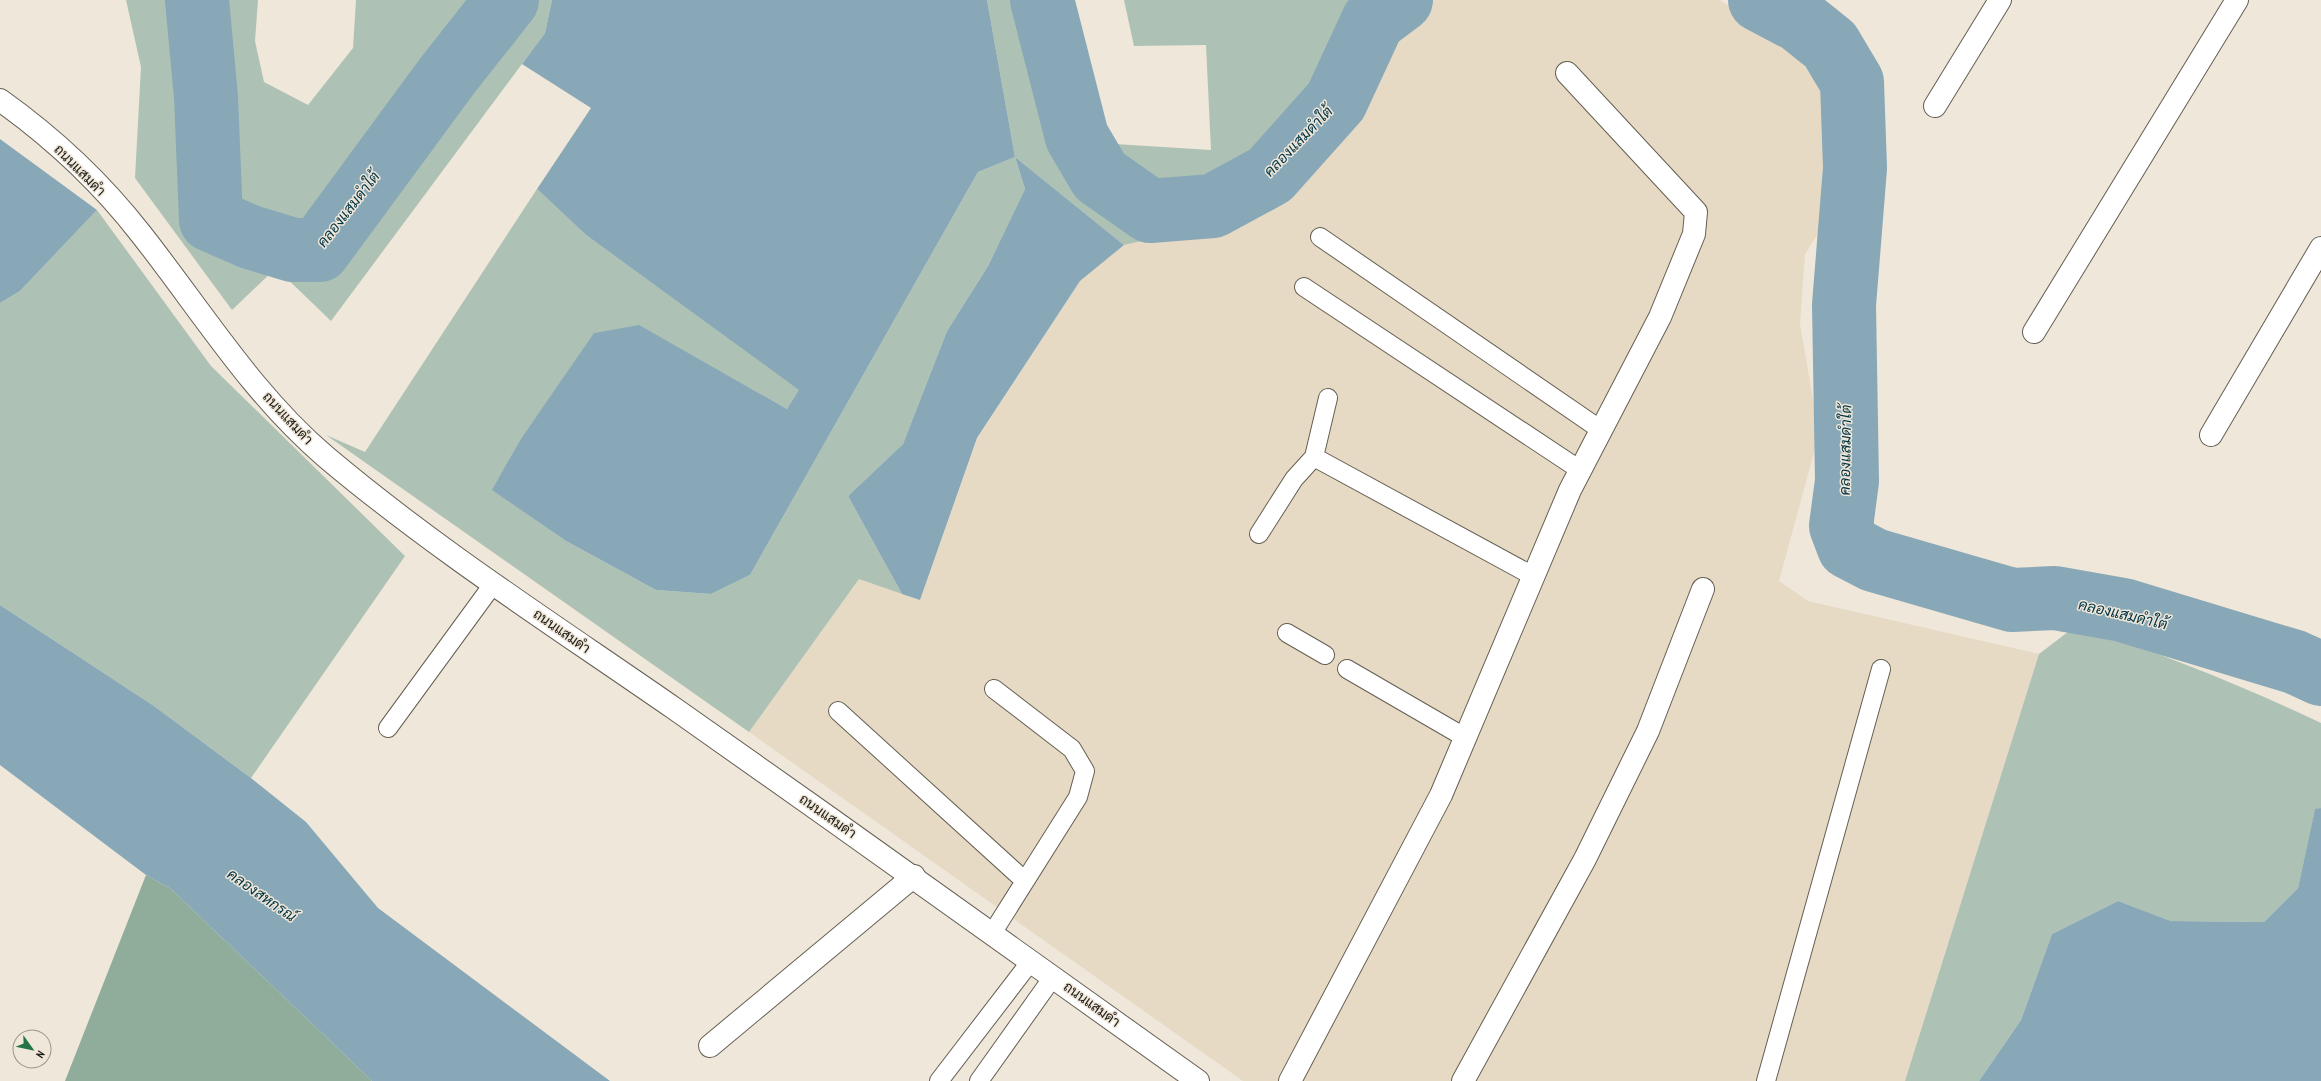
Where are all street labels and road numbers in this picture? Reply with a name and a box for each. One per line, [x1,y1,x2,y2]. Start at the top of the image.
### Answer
street label: ถนนแสมดำ [50,140,110,200]
street label: ถนนแสมดำ [259,388,317,448]
street label: ถนนแสมดำ [530,605,594,657]
street label: ถนนแสมดำ [796,790,860,842]
street label: ถนนแสมดำ [1060,977,1124,1031]

